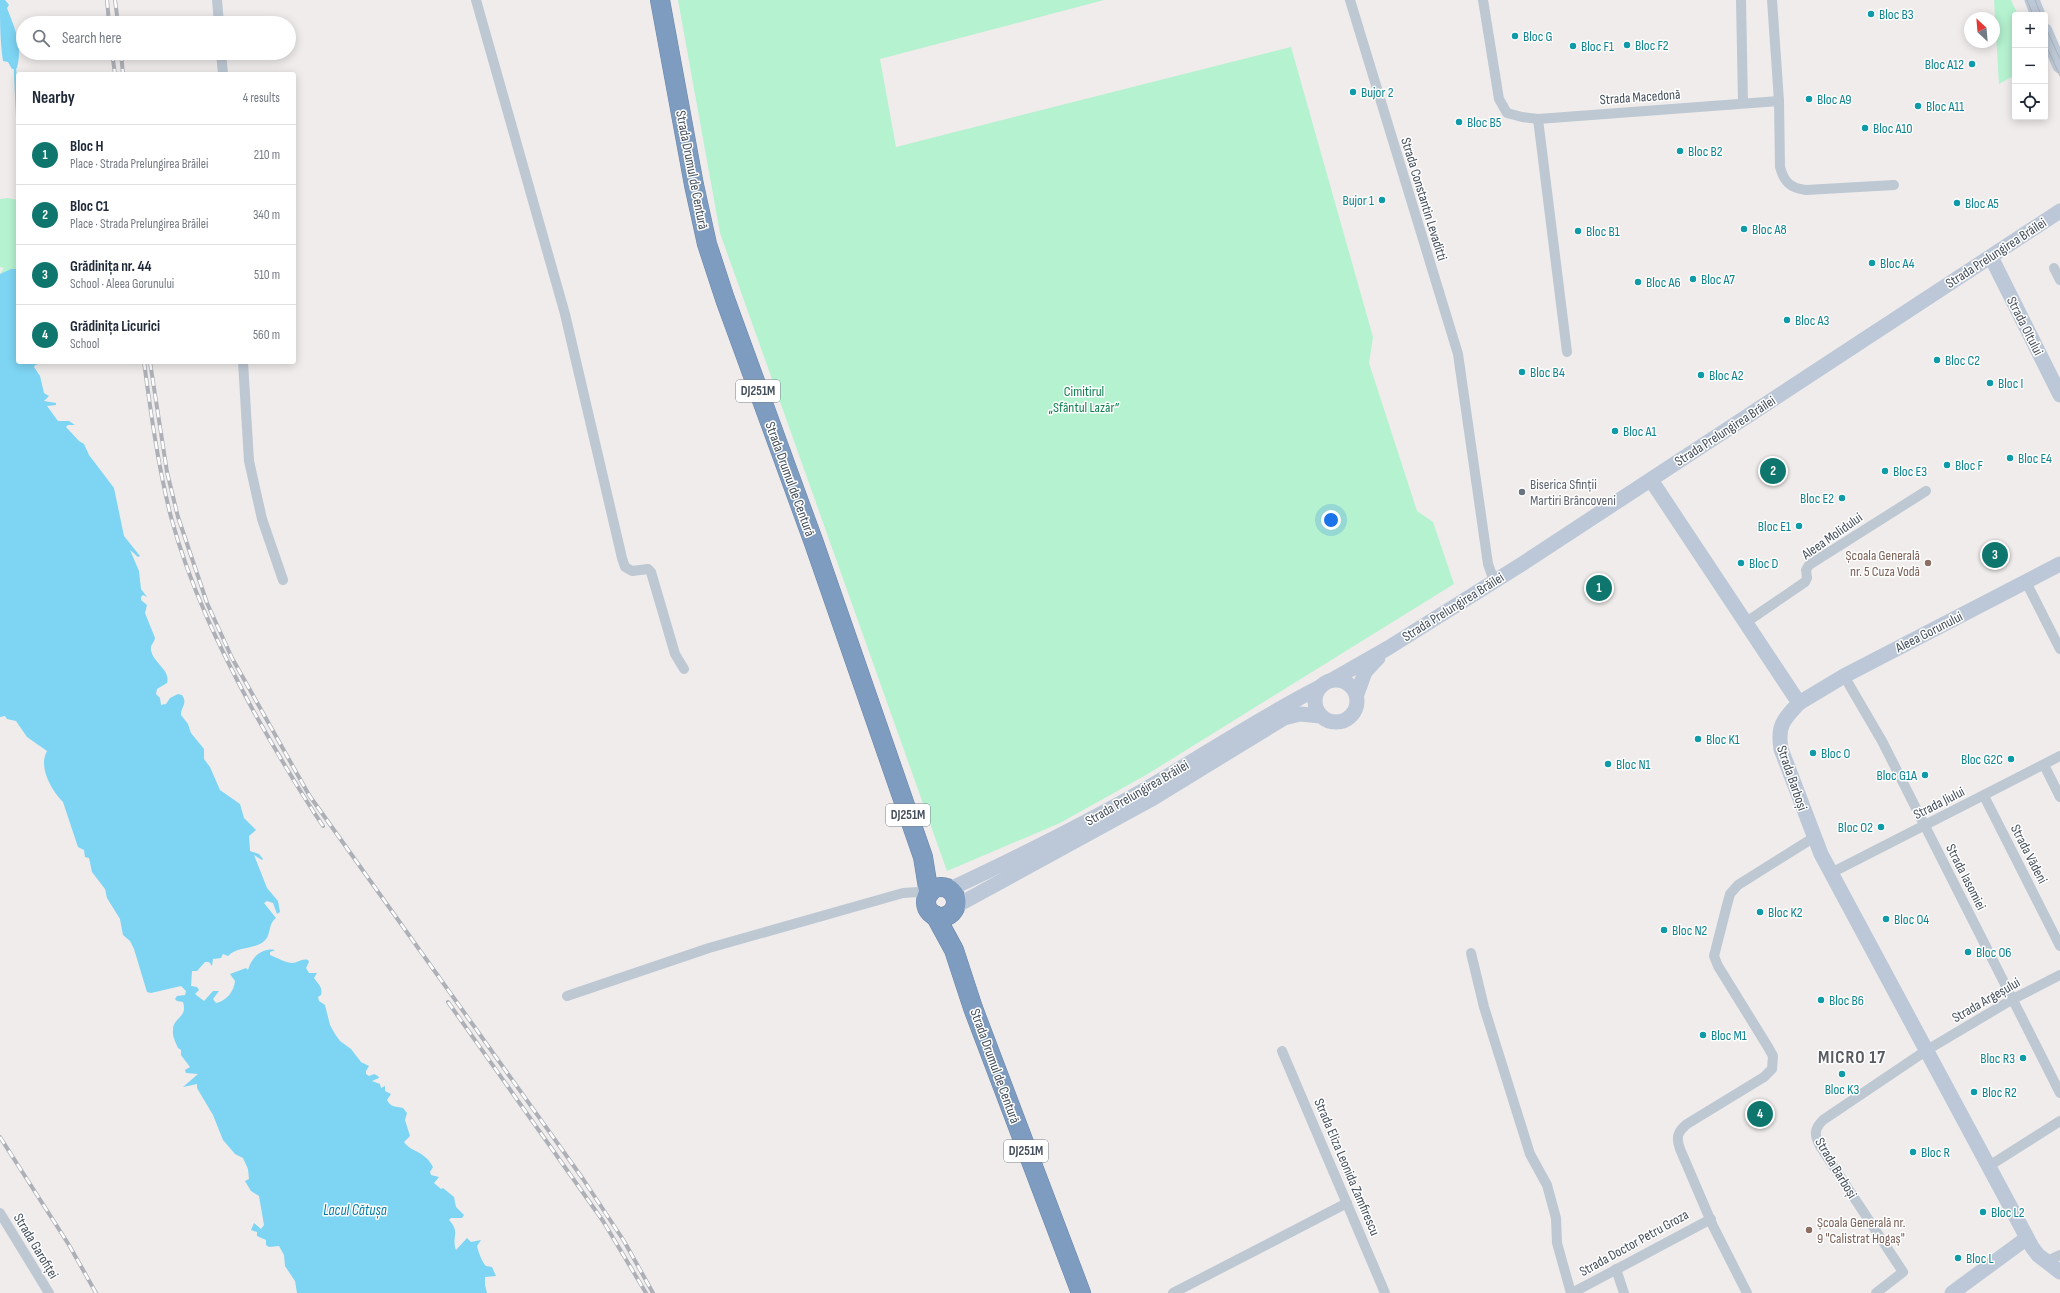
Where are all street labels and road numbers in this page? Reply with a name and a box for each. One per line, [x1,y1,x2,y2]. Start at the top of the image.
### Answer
street label: Strada Macedonă [1599,86,1681,108]
street label: Strada Drumul de Centură [672,109,712,231]
street label: Strada Constantin Levaditti [1397,135,1451,263]
street label: Strada Prelungirea Brăilei [1942,214,2050,292]
street label: Strada Oltului [2003,294,2047,358]
road number: DJ251M [736,380,780,402]
street label: Strada Prelungirea Brăilei [1671,392,1779,470]
street label: Strada Drumul de Centură [761,419,819,539]
street label: Aleea Molidului [1798,509,1866,564]
street label: Strada Prelungirea Brăilei [1399,569,1507,645]
street label: Aleea Gorunului [1892,608,1965,657]
street label: Strada Barboși [1773,743,1811,813]
street label: Strada Prelungirea Brăilei [1082,756,1192,830]
street label: Strada Jiului [1911,783,1967,823]
road number: DJ251M [886,804,930,826]
street label: Strada Vădeni [2007,822,2051,886]
street label: Strada Iasomiei [1942,841,1990,913]
street label: Strada Argeșului [1949,974,2023,1026]
street label: Strada Drumul de Centură [966,1006,1024,1126]
street label: Strada Eliza Leonida Zamfirescu [1310,1096,1384,1238]
street label: Strada Barboși [1811,1135,1861,1201]
road number: DJ251M [1004,1140,1048,1162]
street label: Strada Doctor Petru Groza [1576,1206,1692,1280]
street label: Strada Garofiței [10,1210,62,1282]

